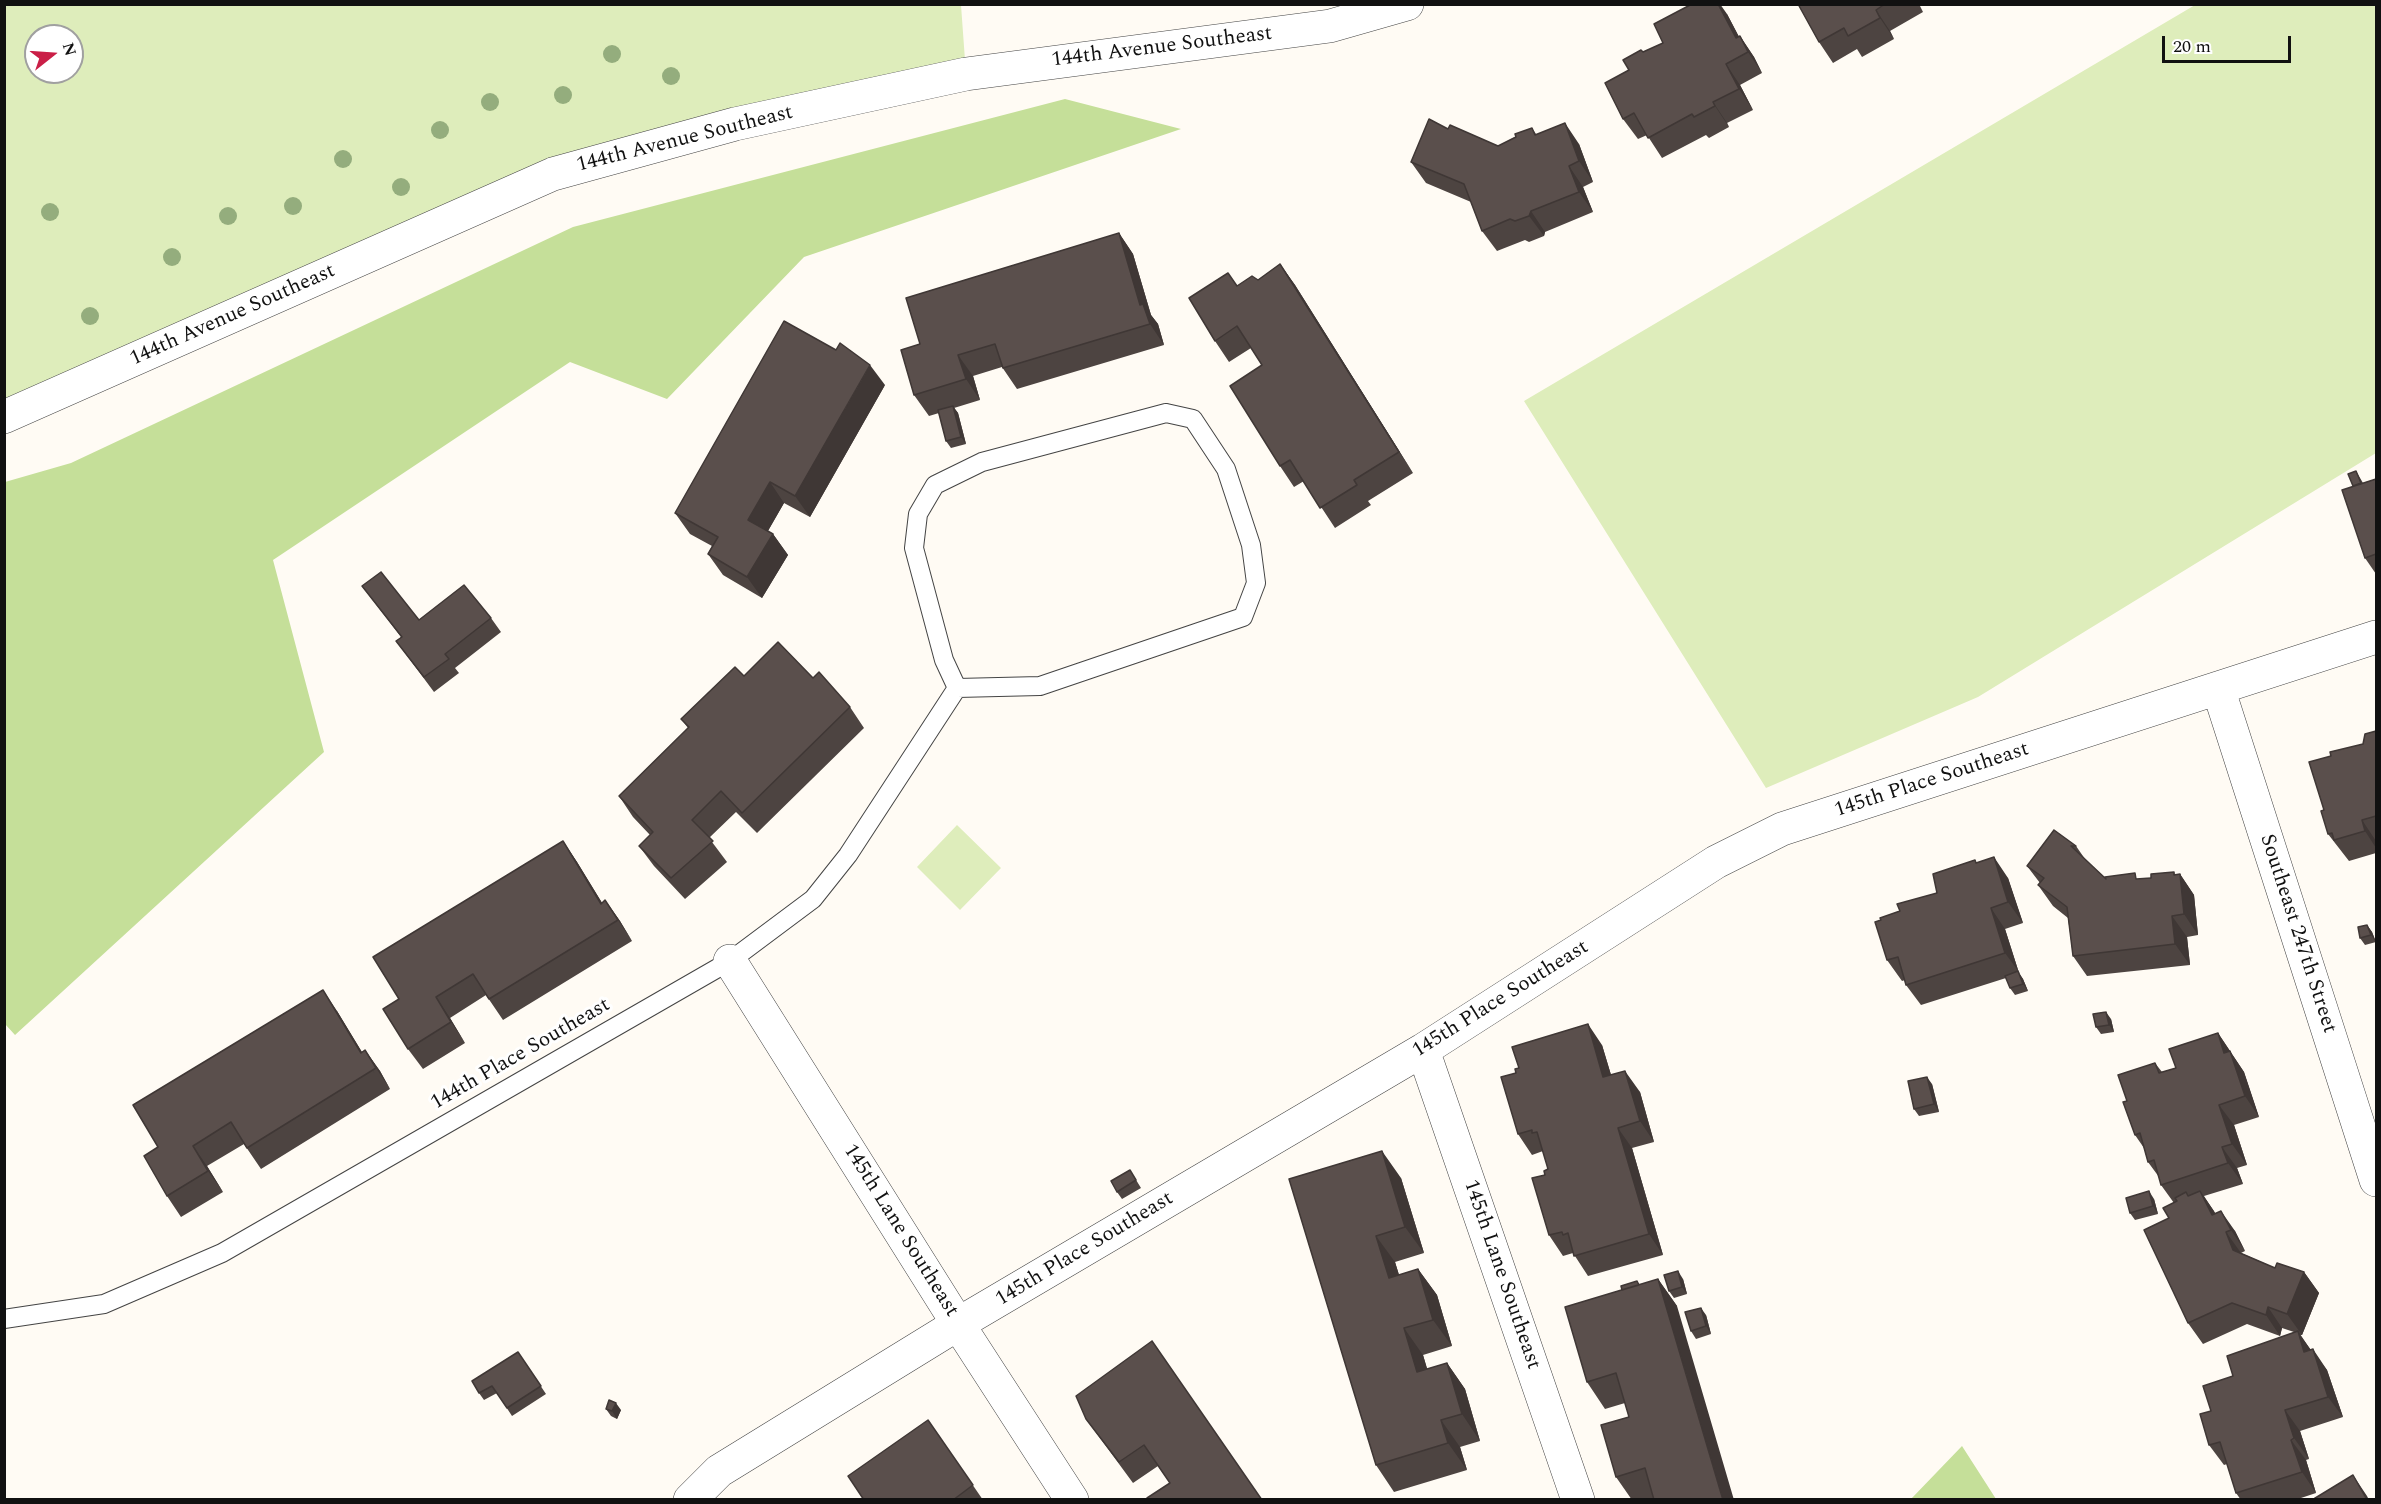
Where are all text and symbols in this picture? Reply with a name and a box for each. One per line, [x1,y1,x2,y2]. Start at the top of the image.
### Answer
street label: 144th Avenue Southeast [1050,22,1274,74]
north arrow [24,24,84,84]
scale bar [2165,24,2294,62]
text: 20 m [2173,33,2211,60]
text: N [56,40,83,59]
street label: 144th Avenue Southeast [574,101,796,179]
street label: 144th Avenue Southeast [126,259,340,373]
street label: 145th Place Southeast [1832,738,2032,824]
street label: Southeast 247th Street [2253,831,2341,1037]
street label: 145th Place Southeast [1408,936,1594,1064]
street label: 144th Place Southeast [427,993,615,1117]
street label: 145th Lane Southeast [837,1140,963,1322]
street label: 145th Lane Southeast [1457,1177,1545,1373]
street label: 145th Place Southeast [992,1187,1178,1313]

